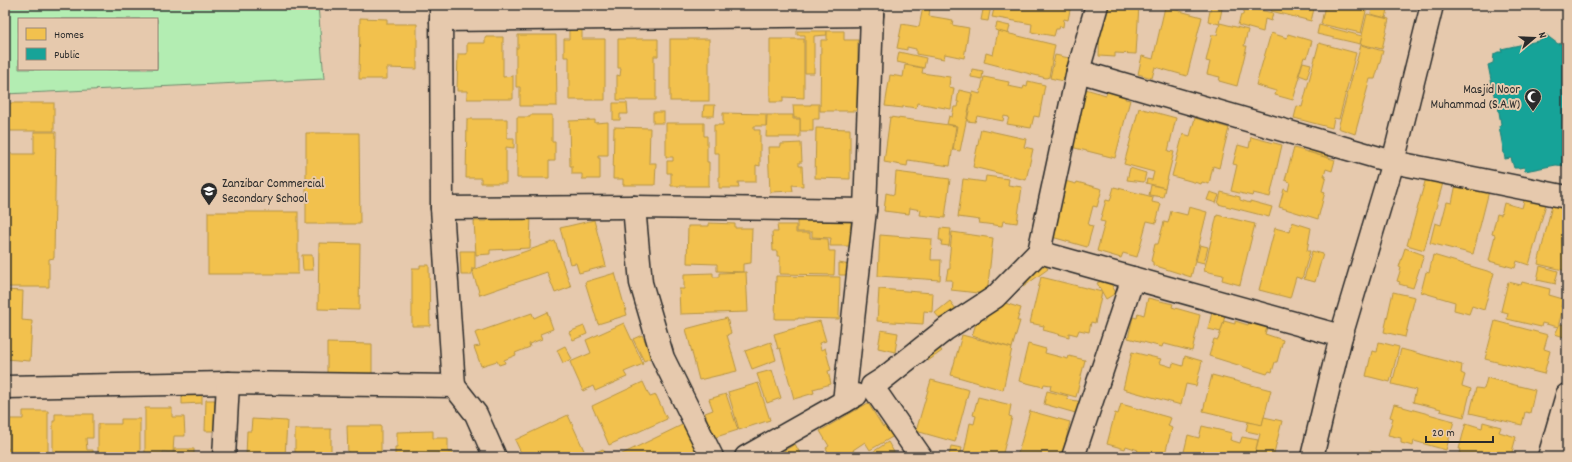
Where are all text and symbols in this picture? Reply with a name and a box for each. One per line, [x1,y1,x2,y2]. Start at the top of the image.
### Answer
legend [18,18,158,70]
north arrow [1514,18,1554,58]
text: Homes [54,27,84,44]
text: N [1533,30,1550,41]
text: Public [54,47,80,64]
place label: Masjid Noor Muhammad (S.A.W) [1431,81,1520,115]
mosque icon: Masjid Noor Muhammad (S.A.W) [1523,87,1543,112]
place label: Zanzibar Commercial Secondary School [222,175,324,209]
school or university icon: Zanzibar Commercial Secondary School [199,181,219,206]
scale bar [1426,418,1493,444]
text: 20 m [1432,425,1455,442]

